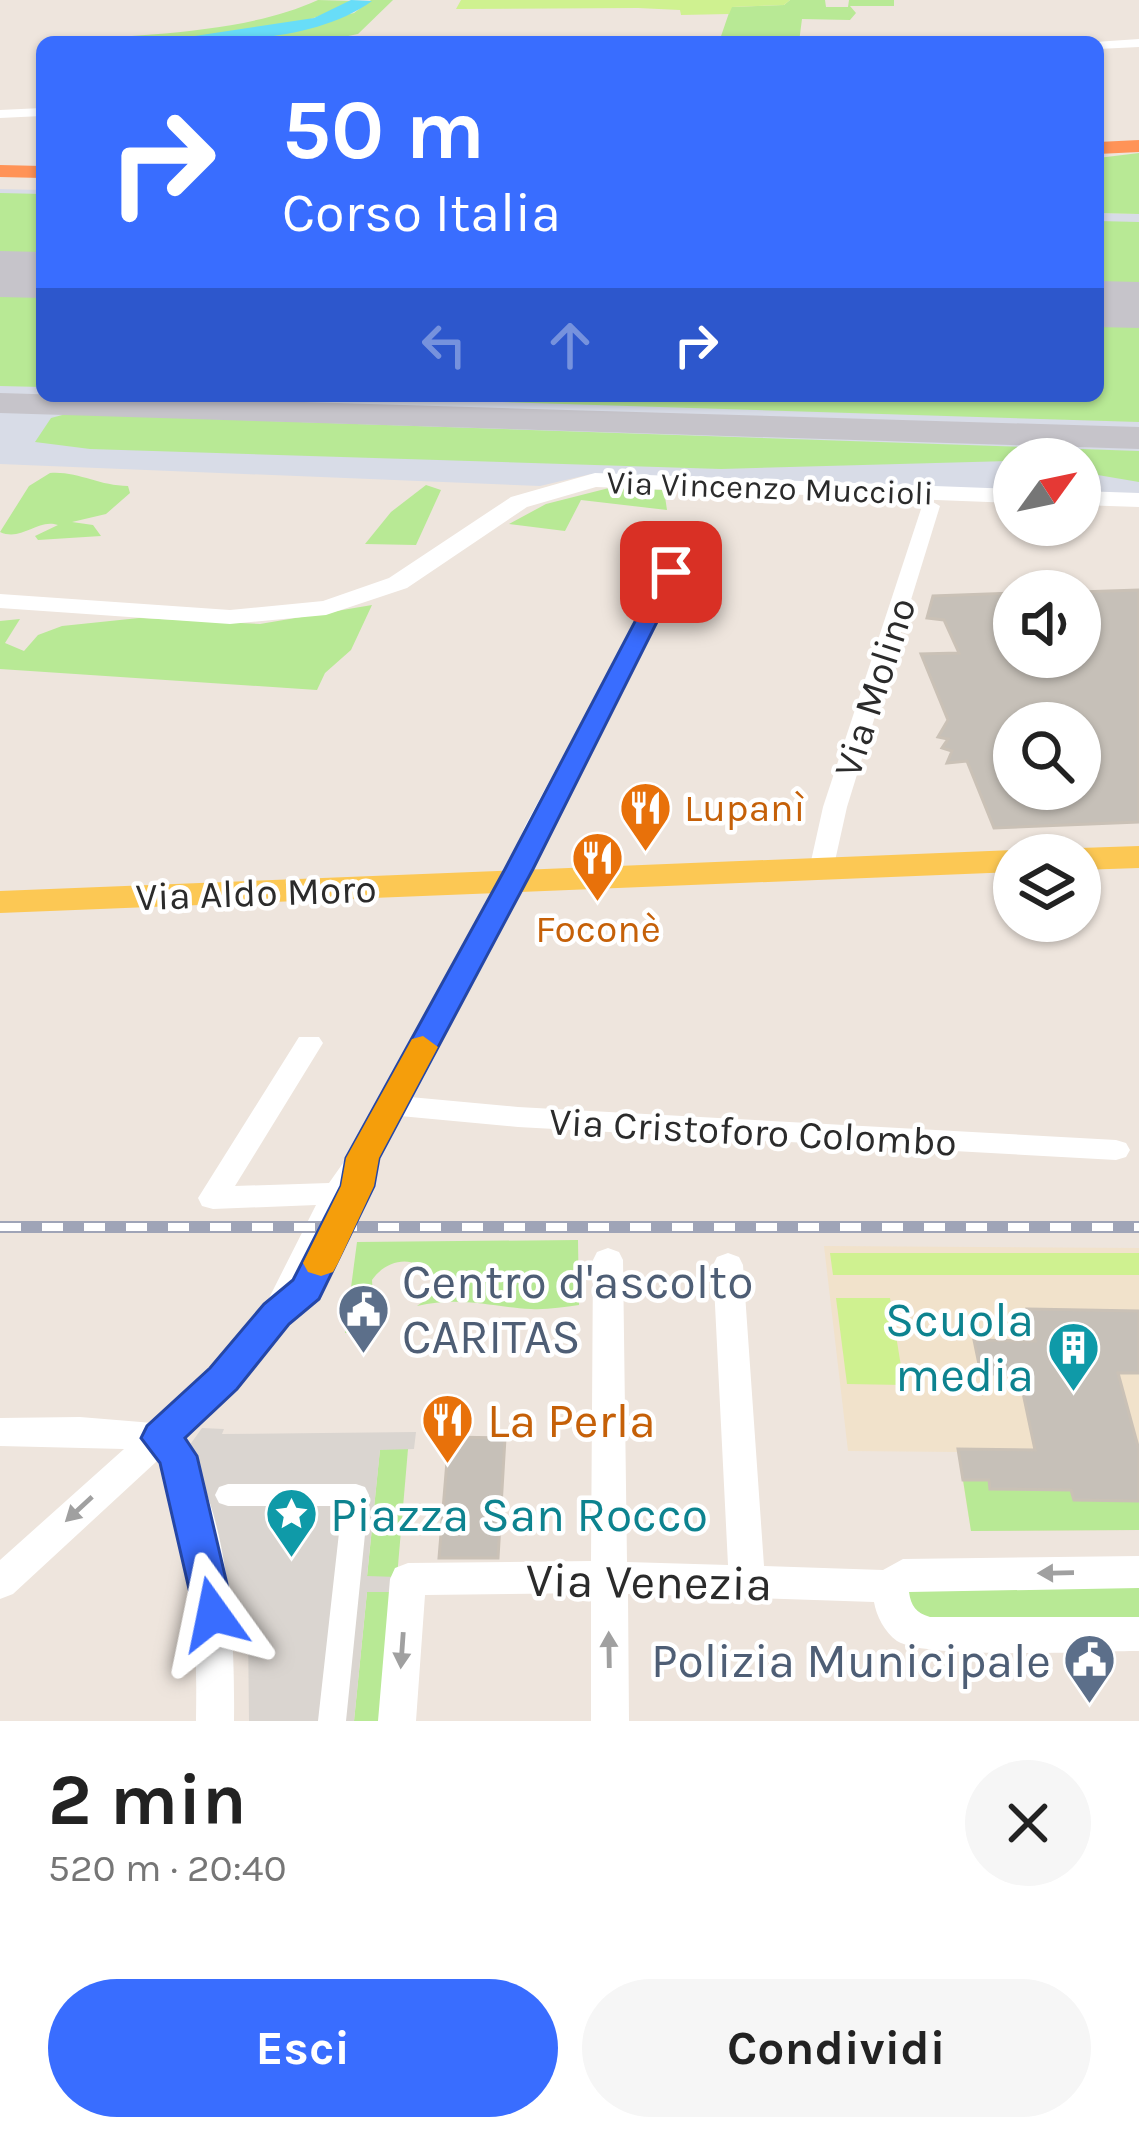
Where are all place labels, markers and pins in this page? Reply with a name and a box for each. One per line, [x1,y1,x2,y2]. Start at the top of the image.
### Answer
pin [620,521,722,623]
restaurant icon: Lupanì [617,779,673,853]
place label: Lupanì [684,785,805,831]
restaurant icon: Foconè [570,830,626,904]
place label: Foconè [535,906,661,952]
place label: Centro d'ascolto CARITAS [402,1254,753,1365]
public building icon: Centro d'ascolto CARITAS [335,1281,391,1355]
place label: Scuola media [885,1292,1034,1403]
building icon: Scuola media [1045,1319,1101,1393]
restaurant icon: La Perla [420,1392,476,1466]
place label: La Perla [487,1393,656,1449]
place icon: Piazza San Rocco [263,1486,319,1560]
place label: Piazza San Rocco [330,1487,708,1543]
public building icon: Polizia Municipale [1062,1632,1118,1706]
place label: Polizia Municipale [651,1633,1051,1689]

